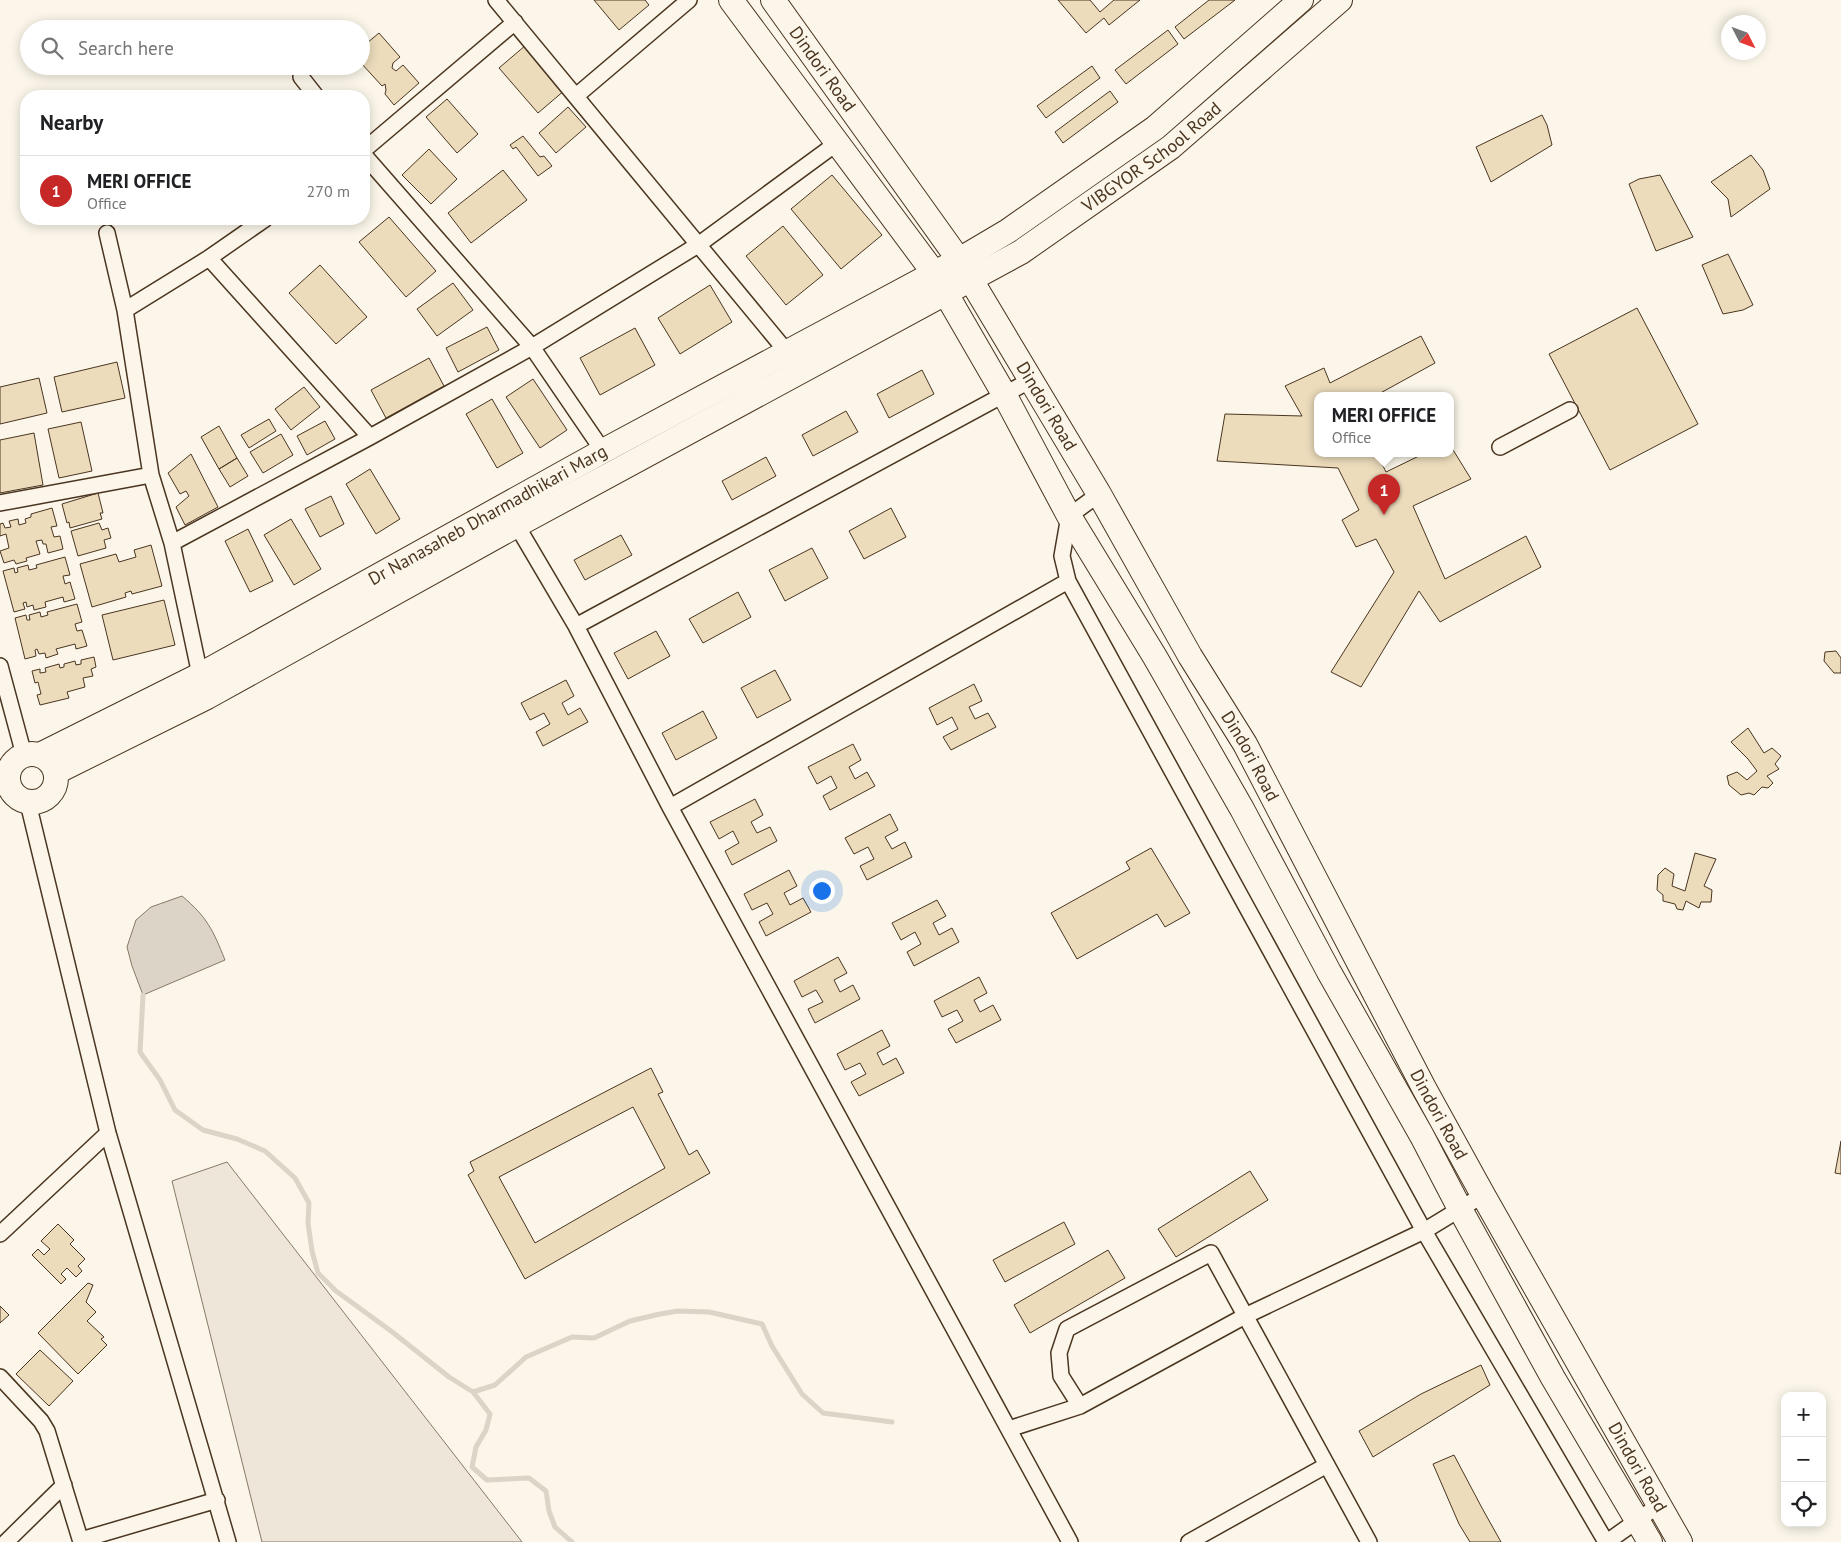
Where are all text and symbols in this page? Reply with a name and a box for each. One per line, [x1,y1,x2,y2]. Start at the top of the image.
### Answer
north arrow [1721,15,1766,60]
search box [20,20,370,75]
street label: Dindori Road [784,22,861,116]
icon: search [38,34,66,62]
text: Search here [78,36,174,60]
street label: VIBGYOR School Road [1076,96,1226,217]
text: Nearby [40,109,103,136]
text: MERI OFFICE [87,169,192,193]
text: 1 [51,181,61,201]
text: 270 m [307,181,350,201]
text: Office [87,193,127,213]
street label: Dindori Road [1011,357,1082,455]
popup [1314,392,1454,457]
text: MERI OFFICE [1332,403,1436,427]
text: Office [1332,427,1371,447]
street label: Dr Nanasaheb Dharmadhikari Marg [364,439,611,590]
pin: 1 [1368,474,1400,515]
street label: Dindori Road [1216,706,1285,805]
your location [809,878,835,904]
street label: Dindori Road [1405,1065,1473,1163]
map controls [1781,1392,1826,1527]
button: + [1781,1392,1826,1437]
street label: Dindori Road [1603,1418,1673,1516]
button: − [1781,1437,1826,1482]
button: locate [1781,1482,1826,1527]

